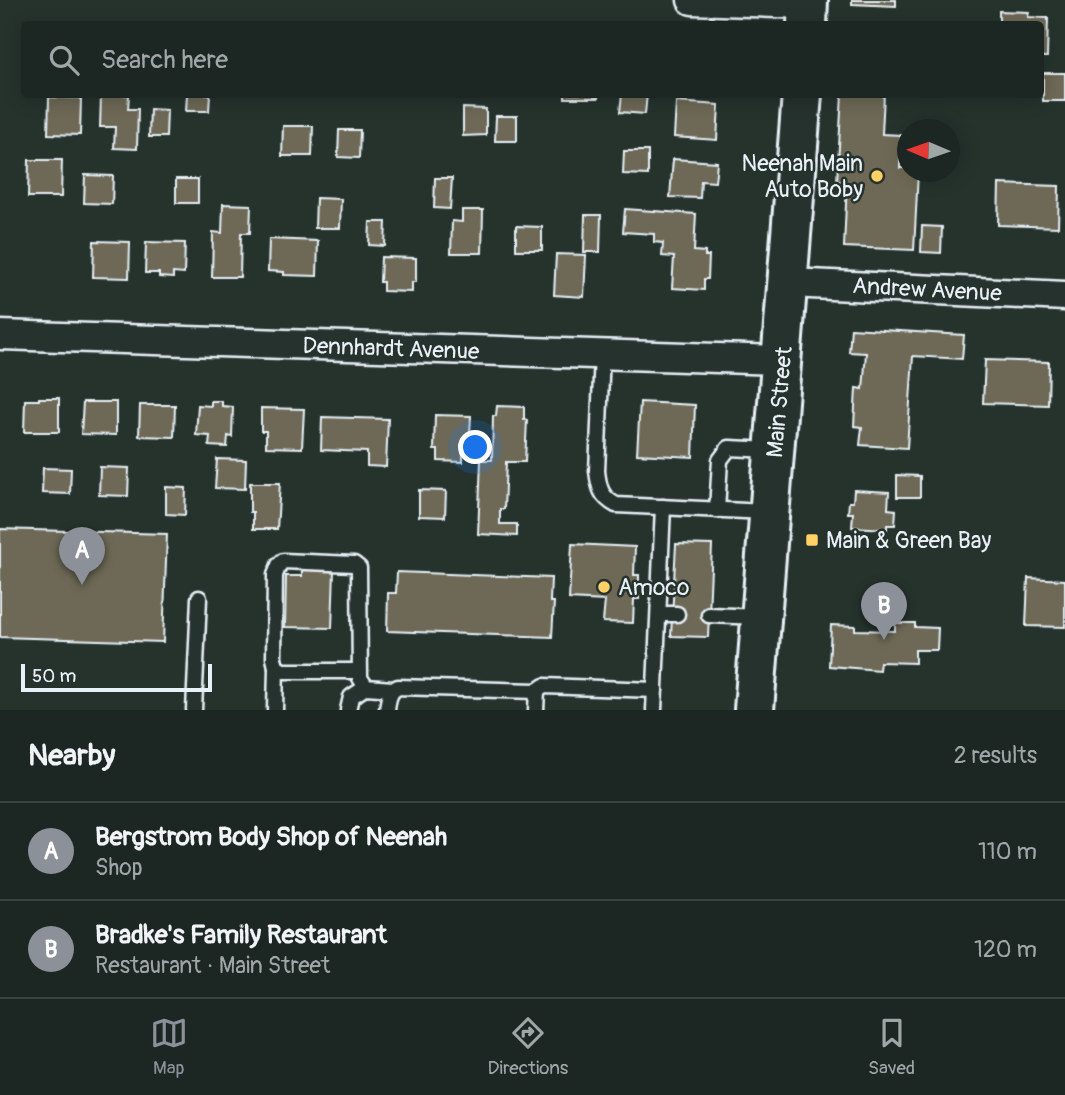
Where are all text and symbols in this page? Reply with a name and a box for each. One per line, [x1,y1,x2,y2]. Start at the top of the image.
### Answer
search box [21,21,1044,98]
icon: search [45,41,83,79]
text: Search here [101,44,228,76]
north arrow [897,119,960,182]
place label: Neenah Main Auto Boby [742,149,863,204]
marker: Neenah Main Auto Boby [869,168,885,184]
street label: Andrew Avenue [852,271,1003,308]
street label: Dennhardt Avenue [302,331,480,366]
street label: Main Street [760,345,799,459]
your location [458,430,492,464]
place label: Main & Green Bay [826,526,991,555]
pin: A [59,527,105,585]
marker: Main & Green Bay [804,532,820,548]
place label: Amoco [618,573,689,602]
marker: Amoco [596,579,612,595]
pin: B [861,582,907,640]
scale bar [21,661,212,693]
text: 50 m [32,664,76,688]
text: Nearby [28,737,115,774]
text: 2 results [954,741,1037,770]
text: Bergstrom Body Shop of Neenah [95,821,447,853]
text: A [44,837,58,866]
text: 110 m [978,837,1037,866]
text: Shop [95,853,143,882]
text: Bradke's Family Restaurant [95,919,387,951]
text: B [44,935,58,964]
text: 120 m [974,935,1037,964]
text: Restaurant · Main Street [95,951,330,980]
tab: Map [150,1014,188,1080]
tab: Directions [488,1014,568,1080]
tab: Saved [868,1014,915,1080]

